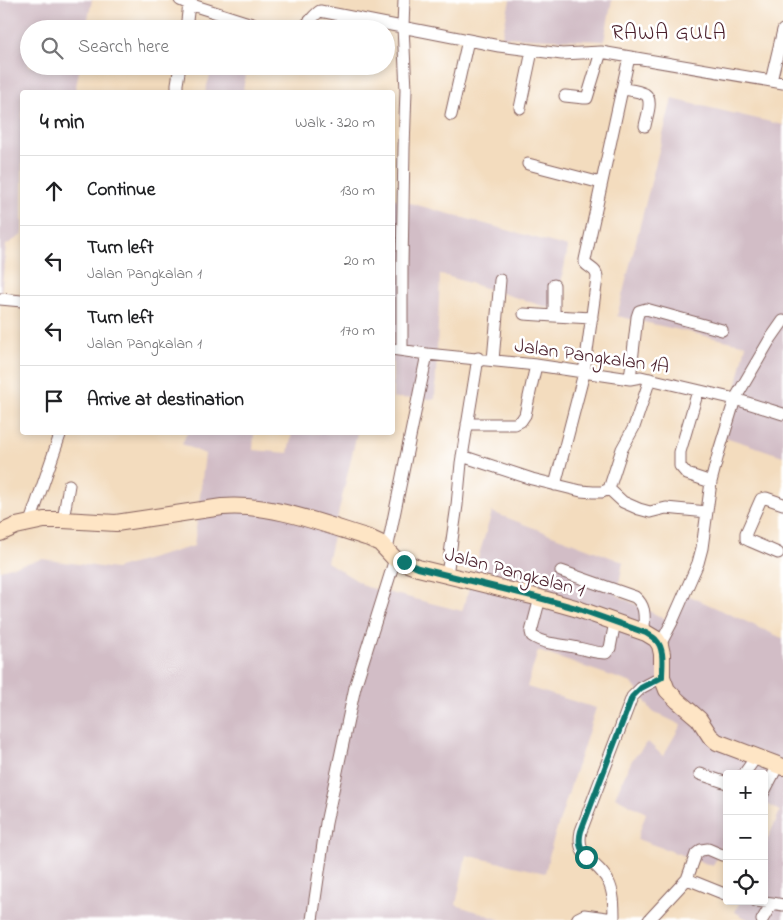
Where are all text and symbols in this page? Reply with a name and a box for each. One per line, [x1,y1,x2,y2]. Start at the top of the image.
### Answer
district label: RAWA GULA [611,19,727,49]
search box [20,20,395,75]
icon: search [38,34,66,62]
text: Search here [78,34,169,61]
text: 4 min [40,108,84,138]
text: Walk · 320 m [295,111,375,135]
icon: ahead [40,177,68,205]
text: Continue [87,177,155,204]
text: 130 m [340,179,375,203]
text: Turn left [87,235,154,262]
icon: left [40,247,68,275]
text: 20 m [344,249,375,273]
text: Jalan Pangkalan 1 [87,262,202,286]
text: Turn left [87,305,154,332]
icon: left [40,317,68,345]
text: 170 m [340,319,375,343]
text: Jalan Pangkalan 1 [87,332,202,356]
street label: Jalan Pangkalan 1A [512,332,671,384]
icon: arrive [40,387,68,415]
text: Arrive at destination [87,387,244,414]
street label: Jalan Pangkalan 1 [441,541,588,607]
route end [393,551,416,574]
map controls [723,770,768,905]
button: + [723,770,768,815]
button: − [723,815,768,860]
route start [575,846,598,869]
button: locate [723,860,768,905]

